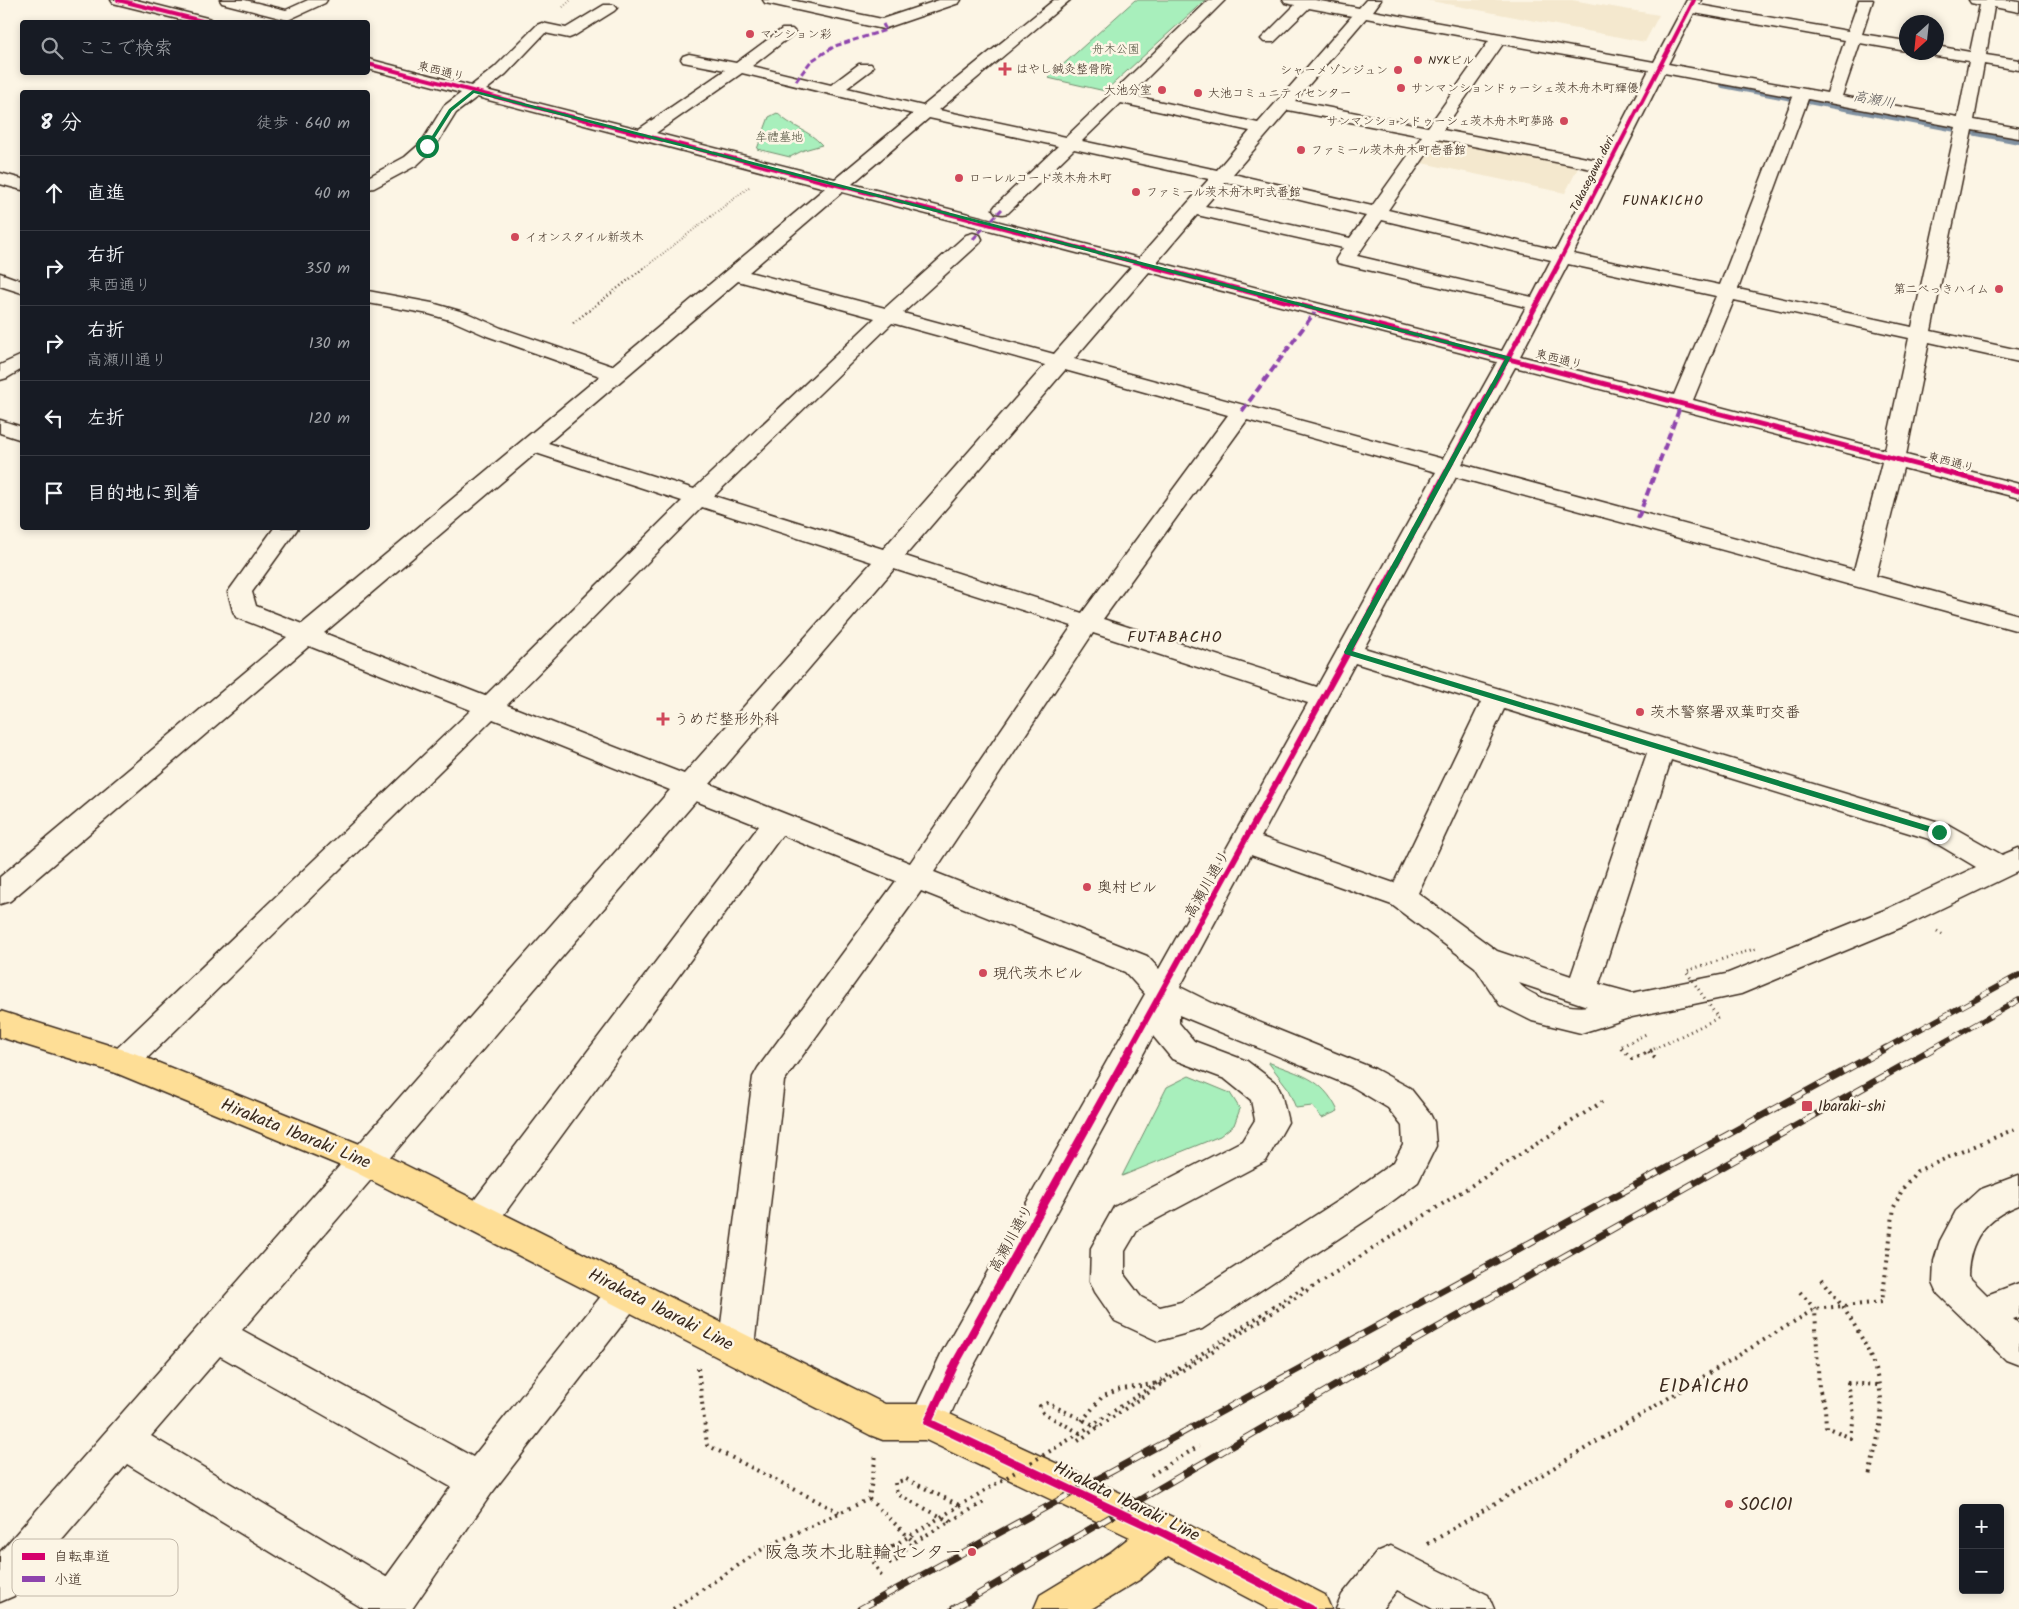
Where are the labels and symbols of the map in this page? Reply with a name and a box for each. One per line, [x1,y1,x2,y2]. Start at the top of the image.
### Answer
north arrow [1899,15,1944,60]
place label: マンション彩 [760,25,832,44]
marker: マンション彩 [744,28,756,40]
park label: 舟木公園 [1092,40,1140,59]
place label: NYKビル [1428,51,1474,70]
marker: NYKビル [1412,54,1424,66]
street label: 東西通り [415,56,466,87]
place label: はやし鍼灸整骨院 [1016,60,1112,79]
place label: シャーメゾンジュン [1280,61,1388,80]
marker: はやし鍼灸整骨院 [998,62,1012,76]
marker: シャーメゾンジュン [1392,64,1404,76]
place label: サンマンションドゥーシェ茨木舟木町輝優 [1411,79,1639,98]
place label: 大池分室 [1104,81,1152,100]
marker: サンマンションドゥーシェ茨木舟木町輝優 [1395,82,1407,94]
marker: 大池分室 [1156,84,1168,96]
place label: 大池コミュニティセンター [1208,84,1352,103]
water label: 高瀬川 [1851,85,1897,115]
marker: 大池コミュニティセンター [1192,87,1204,99]
place label: サンマンションドゥーシェ茨木舟木町夢路 [1326,112,1554,131]
marker: サンマンションドゥーシェ茨木舟木町夢路 [1558,115,1570,127]
park label: 牟禮墓地 [755,128,803,147]
street label: Takasegawa dori [1565,132,1620,215]
route start [416,135,439,158]
place label: ファミール茨木舟木町壱番館 [1311,141,1466,160]
marker: ファミール茨木舟木町壱番館 [1295,144,1307,156]
place label: ローレルコート茨木舟木町 [969,169,1112,188]
marker: ローレルコート茨木舟木町 [953,172,965,184]
place label: ファミール茨木舟木町弐番館 [1146,183,1301,202]
marker: ファミール茨木舟木町弐番館 [1130,186,1142,198]
district label: FUNAKICHO [1622,190,1704,212]
place label: イオンスタイル新茨木 [525,228,644,247]
marker: イオンスタイル新茨木 [509,231,521,243]
place label: 第二べっきハイム [1893,280,1989,299]
marker: 第二べっきハイム [1993,283,2005,295]
street label: 東西通り [1533,344,1584,375]
street label: 東西通り [1925,447,1977,478]
district label: FUTABACHO [1127,625,1223,650]
place label: 茨木警察署双葉町交番 [1650,701,1800,725]
marker: 茨木警察署双葉町交番 [1634,706,1646,718]
place label: うめだ整形外科 [674,708,779,732]
marker: うめだ整形外科 [656,712,670,726]
route end [1928,821,1951,844]
street label: 高瀬川通り [1179,846,1237,923]
place label: 奥村ビル [1097,876,1157,900]
marker: 奥村ビル [1081,881,1093,893]
place label: 現代茨木ビル [993,962,1083,986]
marker: 現代茨木ビル [977,967,989,979]
street label: Hirakata Ibaraki Line [216,1091,375,1178]
place label: Ibaraki-shi [1818,1095,1886,1119]
marker: Ibaraki-shi [1800,1099,1814,1113]
street label: 高瀬川通り [983,1200,1041,1277]
street label: Hirakata Ibaraki Line [583,1261,738,1360]
district label: EIDAICHO [1659,1372,1749,1402]
street label: Hirakata Ibaraki Line [1048,1454,1205,1550]
place label: SOCIO1 [1739,1491,1793,1520]
marker: SOCIO1 [1723,1498,1735,1510]
legend [12,1539,178,1596]
place label: 阪急茨木北駐輪センター [765,1539,962,1568]
text: 自転車道 [54,1546,110,1568]
marker: 阪急茨木北駐輪センター [966,1546,978,1558]
text: 小道 [54,1569,82,1591]

